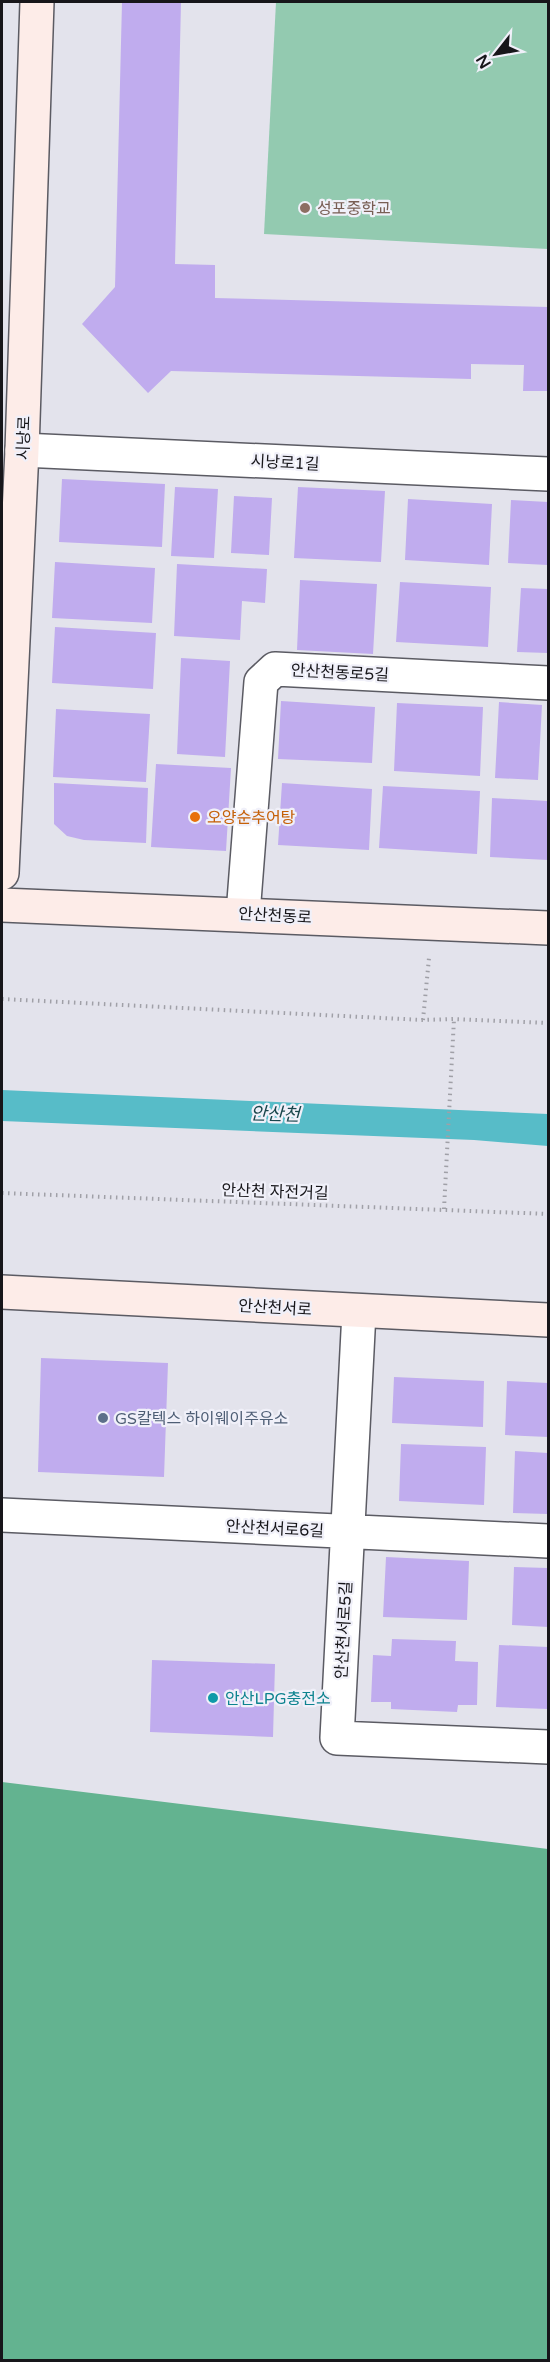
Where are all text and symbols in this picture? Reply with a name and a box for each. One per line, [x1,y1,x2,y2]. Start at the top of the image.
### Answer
north arrow [466,24,526,84]
text: N [472,51,496,72]
place label: 성포중학교 [317,199,391,219]
marker: 성포중학교 [298,201,312,215]
street label: 시낭로 [13,415,35,460]
street label: 시낭로1길 [250,451,320,475]
street label: 안산천동로5길 [290,660,390,686]
place label: 오양순추어탕 [207,808,296,828]
marker: 오양순추어탕 [188,810,202,824]
street label: 안산천동로 [238,904,312,928]
water label: 안산천 [250,1102,303,1126]
street label: 안산천 자전거길 [221,1180,329,1204]
street label: 안산천서로 [238,1296,312,1320]
place label: GS칼텍스 하이웨이주유소 [115,1409,288,1429]
marker: GS칼텍스 하이웨이주유소 [96,1411,110,1425]
street label: 안산천서로6길 [225,1516,325,1542]
street label: 안산천서로5길 [331,1580,357,1680]
place label: 안산LPG충전소 [225,1689,331,1709]
marker: 안산LPG충전소 [206,1691,220,1705]

